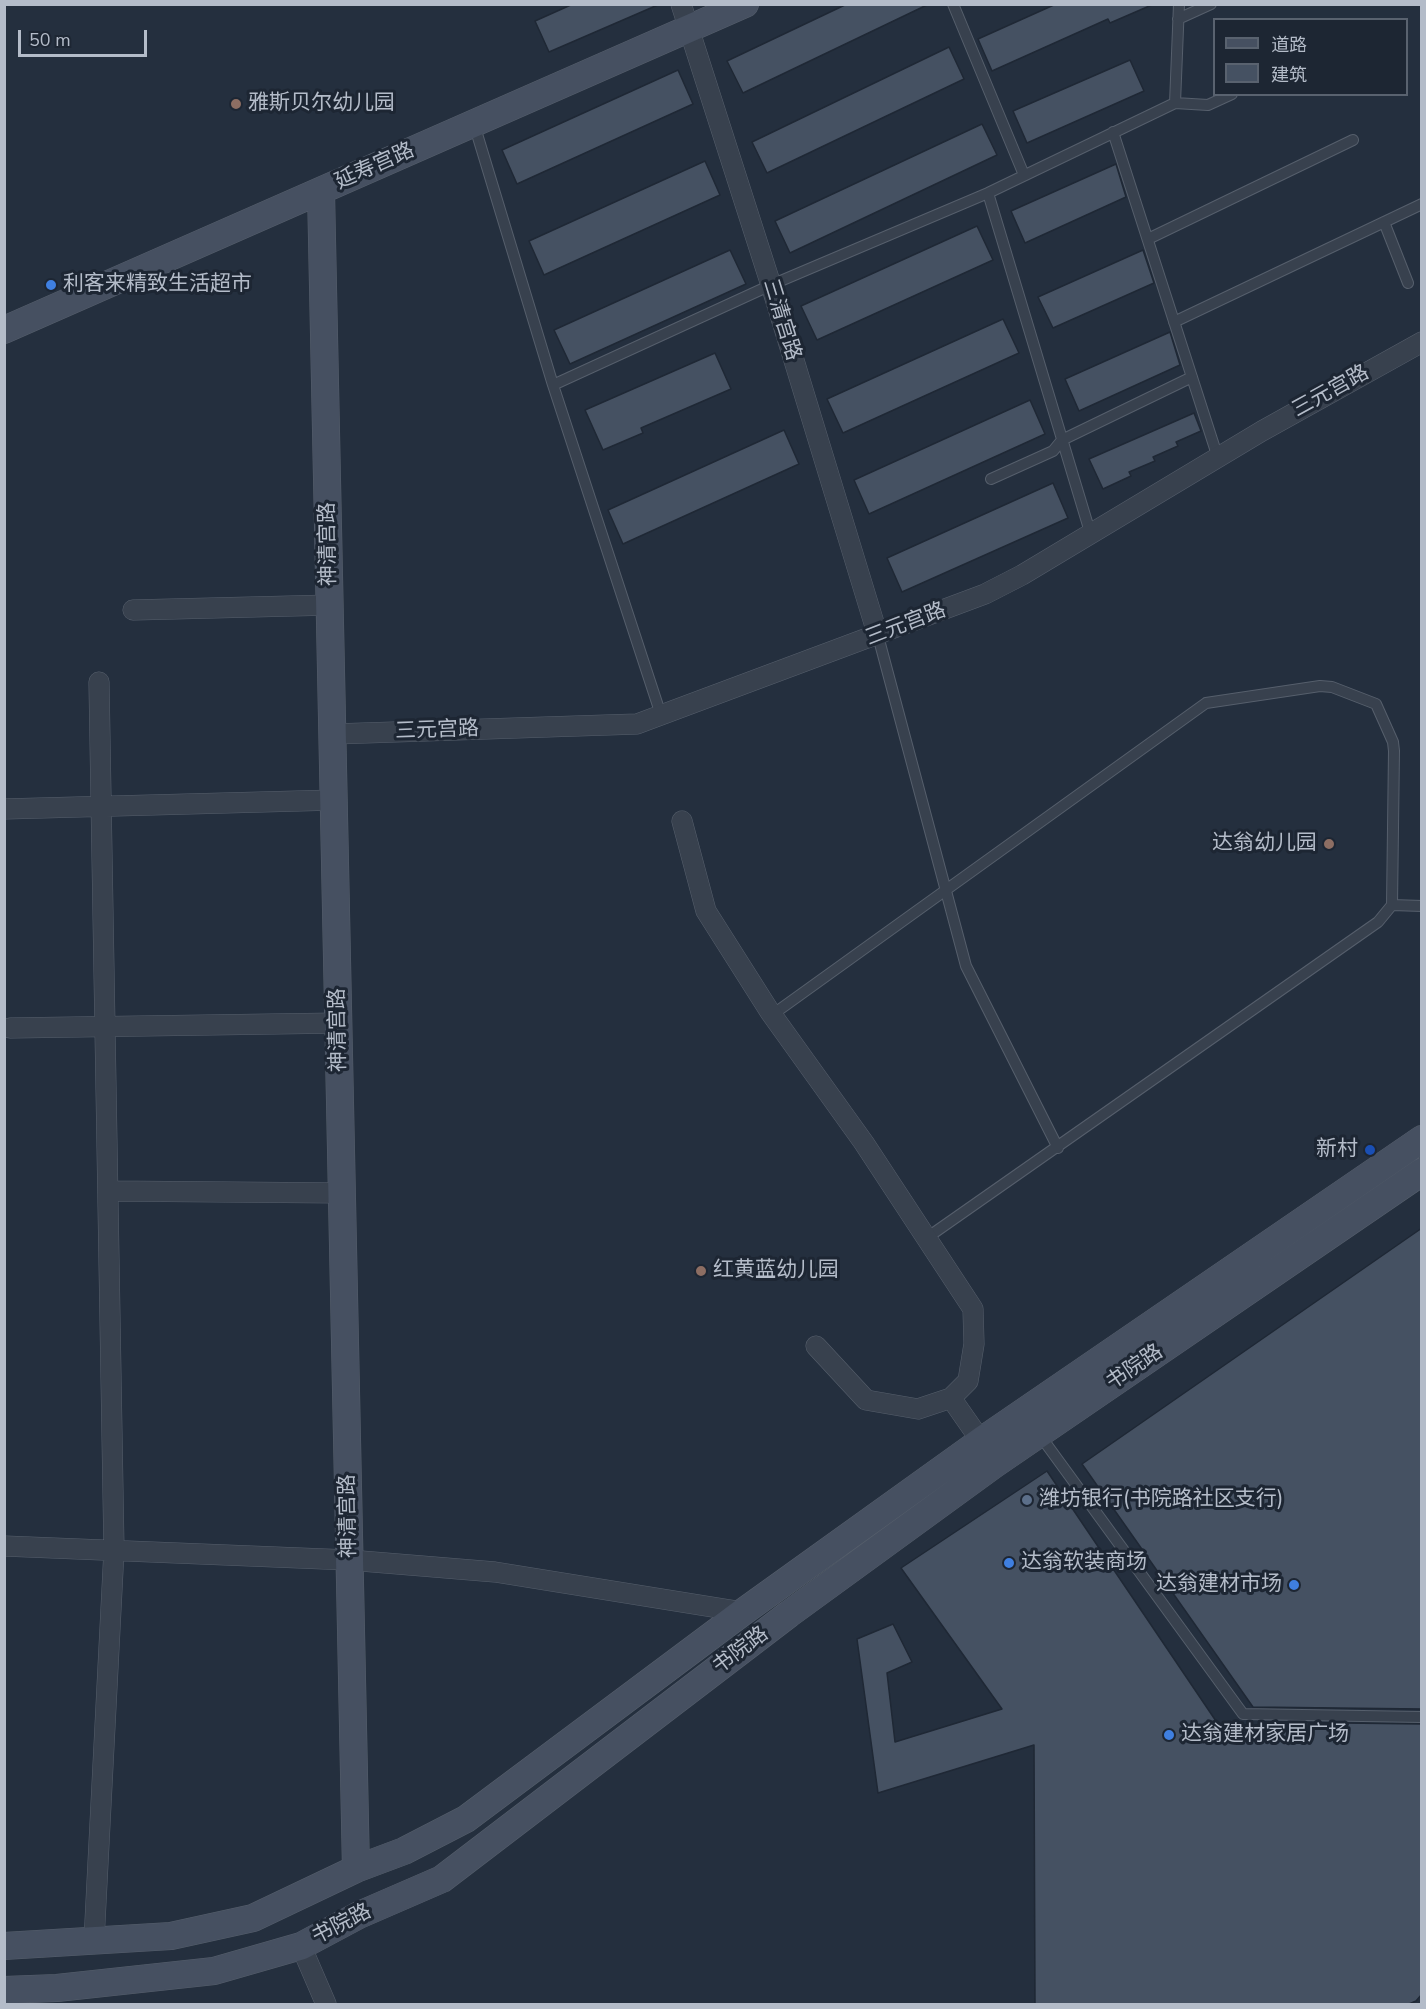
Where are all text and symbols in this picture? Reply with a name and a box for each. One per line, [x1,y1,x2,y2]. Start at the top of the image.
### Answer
scale bar [21,18,150,56]
legend [1213,18,1408,96]
text: 50 m [29,28,71,52]
text: 道路 [1271,33,1307,57]
text: 建筑 [1271,63,1307,87]
place label: 雅斯贝尔幼儿园 [248,91,395,117]
marker: 雅斯贝尔幼儿园 [229,97,243,111]
street label: 延寿宫路 [332,138,418,196]
place label: 利客来精致生活超市 [63,272,252,298]
street label: 三清宫路 [757,276,805,364]
marker: 利客来精致生活超市 [44,278,58,292]
street label: 三元宫路 [1288,361,1374,423]
street label: 神清宫路 [316,502,342,586]
street label: 三元宫路 [862,598,950,652]
street label: 三元宫路 [395,717,479,745]
place label: 达翁幼儿园 [1212,831,1317,857]
marker: 达翁幼儿园 [1322,837,1336,851]
street label: 神清宫路 [326,988,352,1072]
place label: 新村 [1316,1137,1358,1163]
marker: 新村 [1363,1143,1377,1157]
place label: 红黄蓝幼儿园 [713,1258,839,1284]
marker: 红黄蓝幼儿园 [694,1264,708,1278]
street label: 书院路 [1102,1340,1168,1396]
street label: 神清宫路 [336,1474,362,1558]
place label: 潍坊银行(书院路社区支行) [1039,1487,1283,1513]
marker: 潍坊银行(书院路社区支行) [1020,1493,1034,1507]
place label: 达翁软装商场 [1021,1550,1147,1576]
marker: 达翁软装商场 [1002,1556,1016,1570]
place label: 达翁建材市场 [1156,1572,1282,1598]
marker: 达翁建材市场 [1287,1578,1301,1592]
street label: 书院路 [708,1622,774,1680]
place label: 达翁建材家居广场 [1181,1722,1349,1748]
marker: 达翁建材家居广场 [1162,1728,1176,1742]
street label: 书院路 [308,1899,376,1951]

